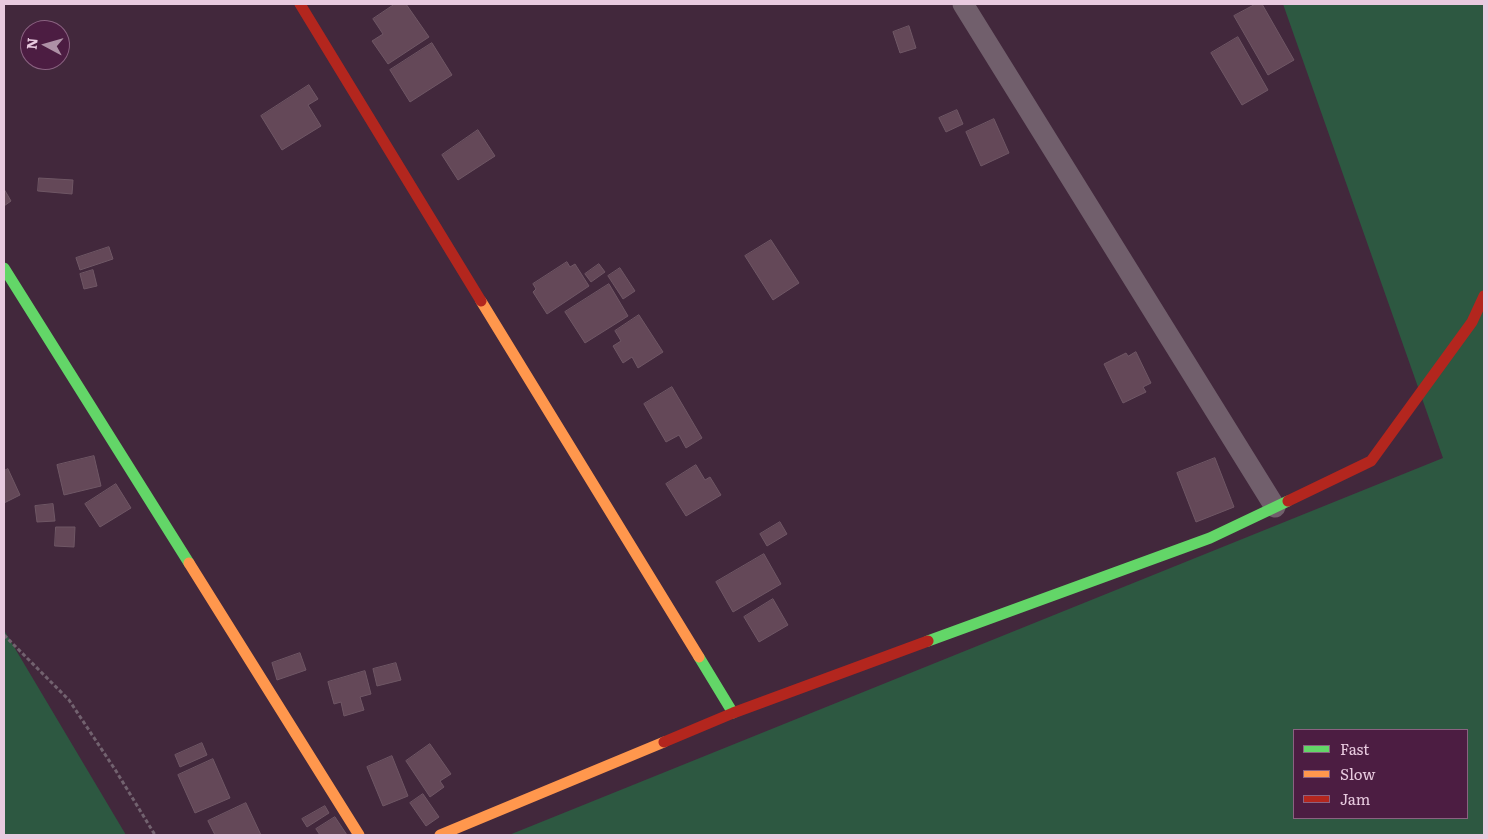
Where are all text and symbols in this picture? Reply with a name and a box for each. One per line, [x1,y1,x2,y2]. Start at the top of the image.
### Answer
north arrow [20,20,70,70]
text: N [21,37,42,50]
legend [1293,729,1468,819]
text: Fast [1340,737,1369,760]
text: Slow [1340,762,1375,785]
text: Jam [1340,787,1370,810]

